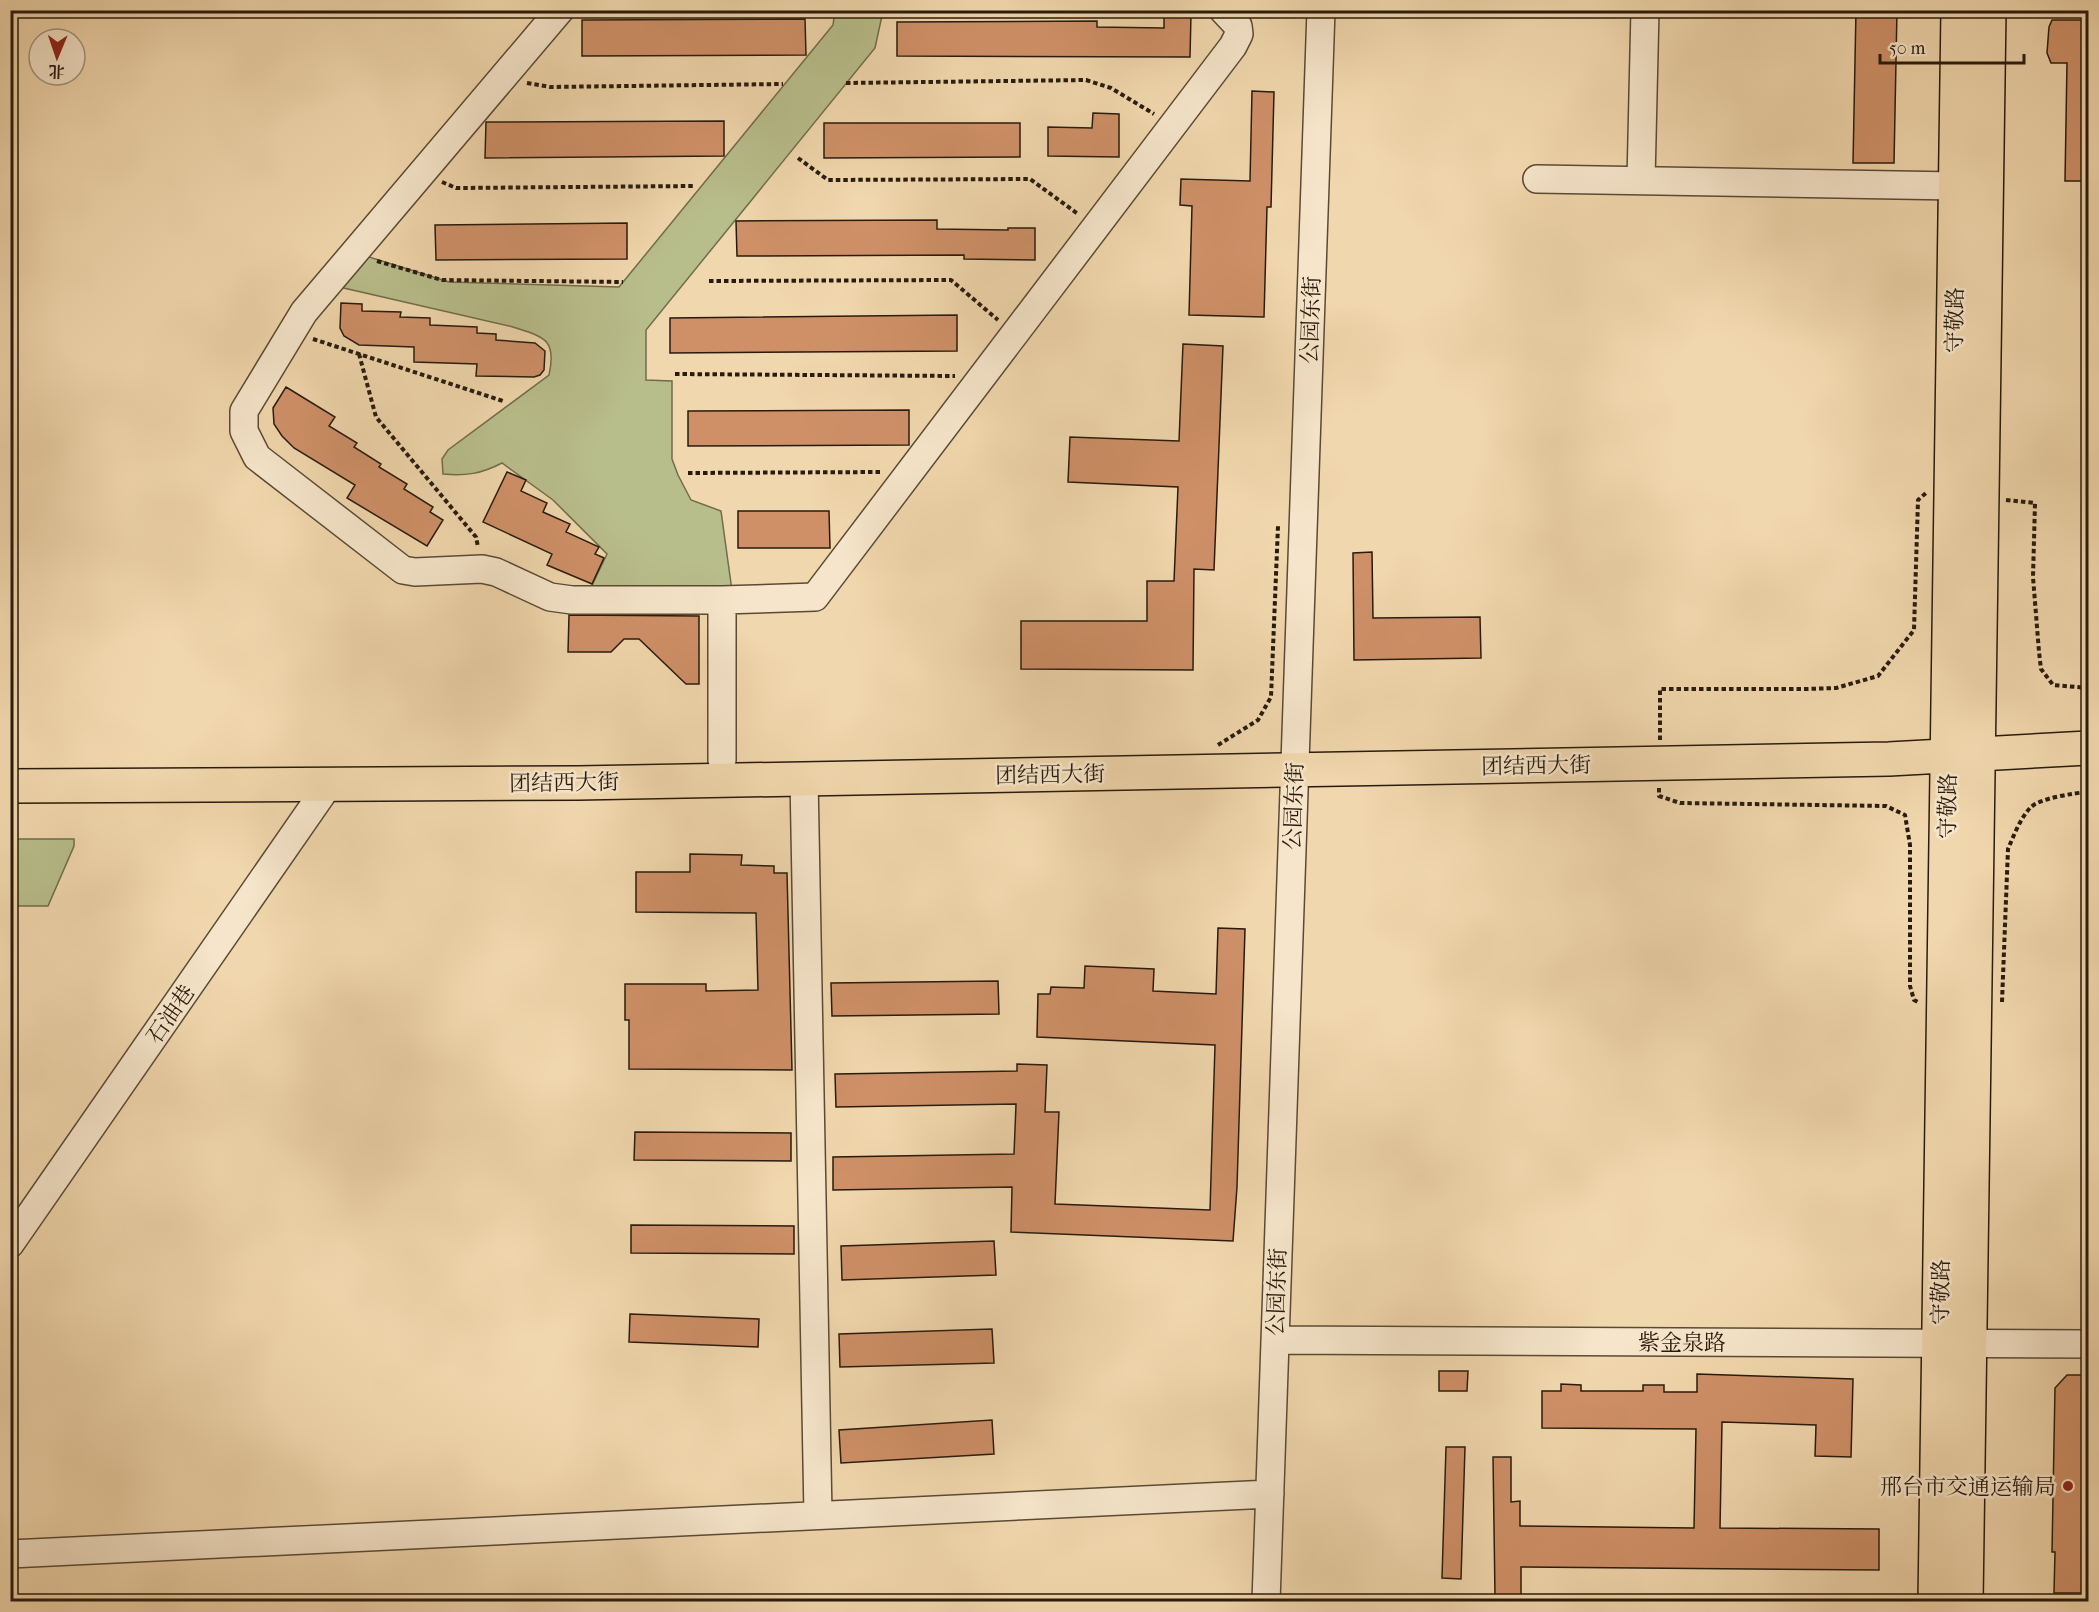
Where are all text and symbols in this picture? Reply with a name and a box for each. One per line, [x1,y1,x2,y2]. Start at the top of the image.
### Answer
north arrow [27,27,87,87]
scale bar [1880,27,2024,65]
text: 50 m [1889,38,1926,59]
text: 北 [48,62,65,81]
street label: 公园东街 [1296,276,1326,364]
street label: 守敬路 [1941,287,1969,353]
street label: 团结西大街 [1481,752,1591,780]
street label: 团结西大街 [995,761,1105,789]
street label: 公园东街 [1279,762,1309,850]
street label: 团结西大街 [509,769,619,797]
street label: 守敬路 [1934,773,1962,839]
street label: 石油巷 [141,980,200,1049]
street label: 公园东街 [1262,1248,1292,1336]
street label: 守敬路 [1927,1259,1955,1325]
street label: 紫金泉路 [1638,1330,1726,1356]
place label: 邢台市交通运输局 [1880,1474,2056,1500]
marker: 邢台市交通运输局 [2061,1479,2075,1493]

